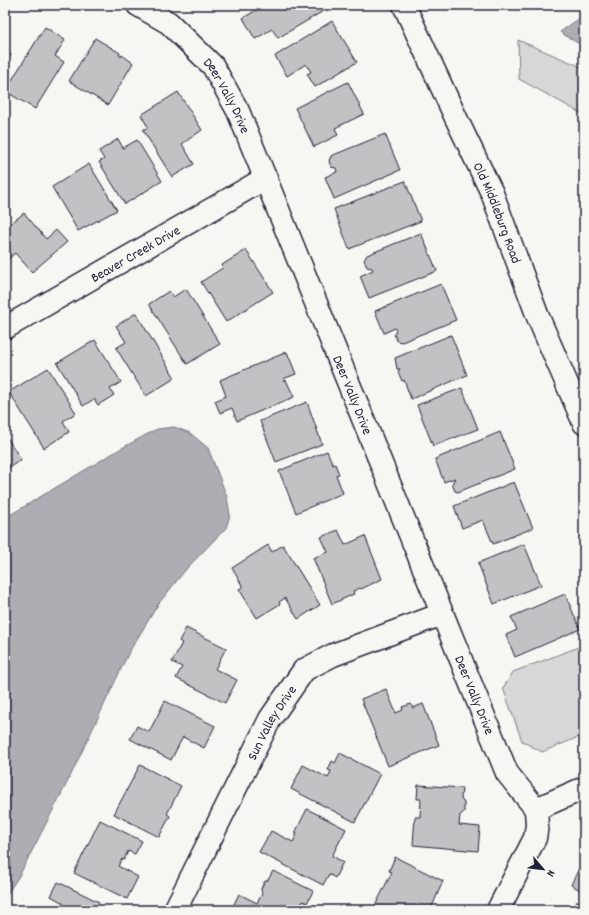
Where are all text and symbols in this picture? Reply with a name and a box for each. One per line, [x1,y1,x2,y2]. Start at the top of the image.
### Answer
street label: Deer Vally Drive [198,54,254,137]
street label: Old Middleburg Road [467,159,525,267]
street label: Beaver Creek Drive [88,221,185,289]
street label: Deer Vally Drive [326,353,376,438]
street label: Deer Vally Drive [448,653,498,738]
street label: Sun Valley Drive [243,682,302,764]
north arrow [523,849,563,889]
text: N [541,867,558,879]

